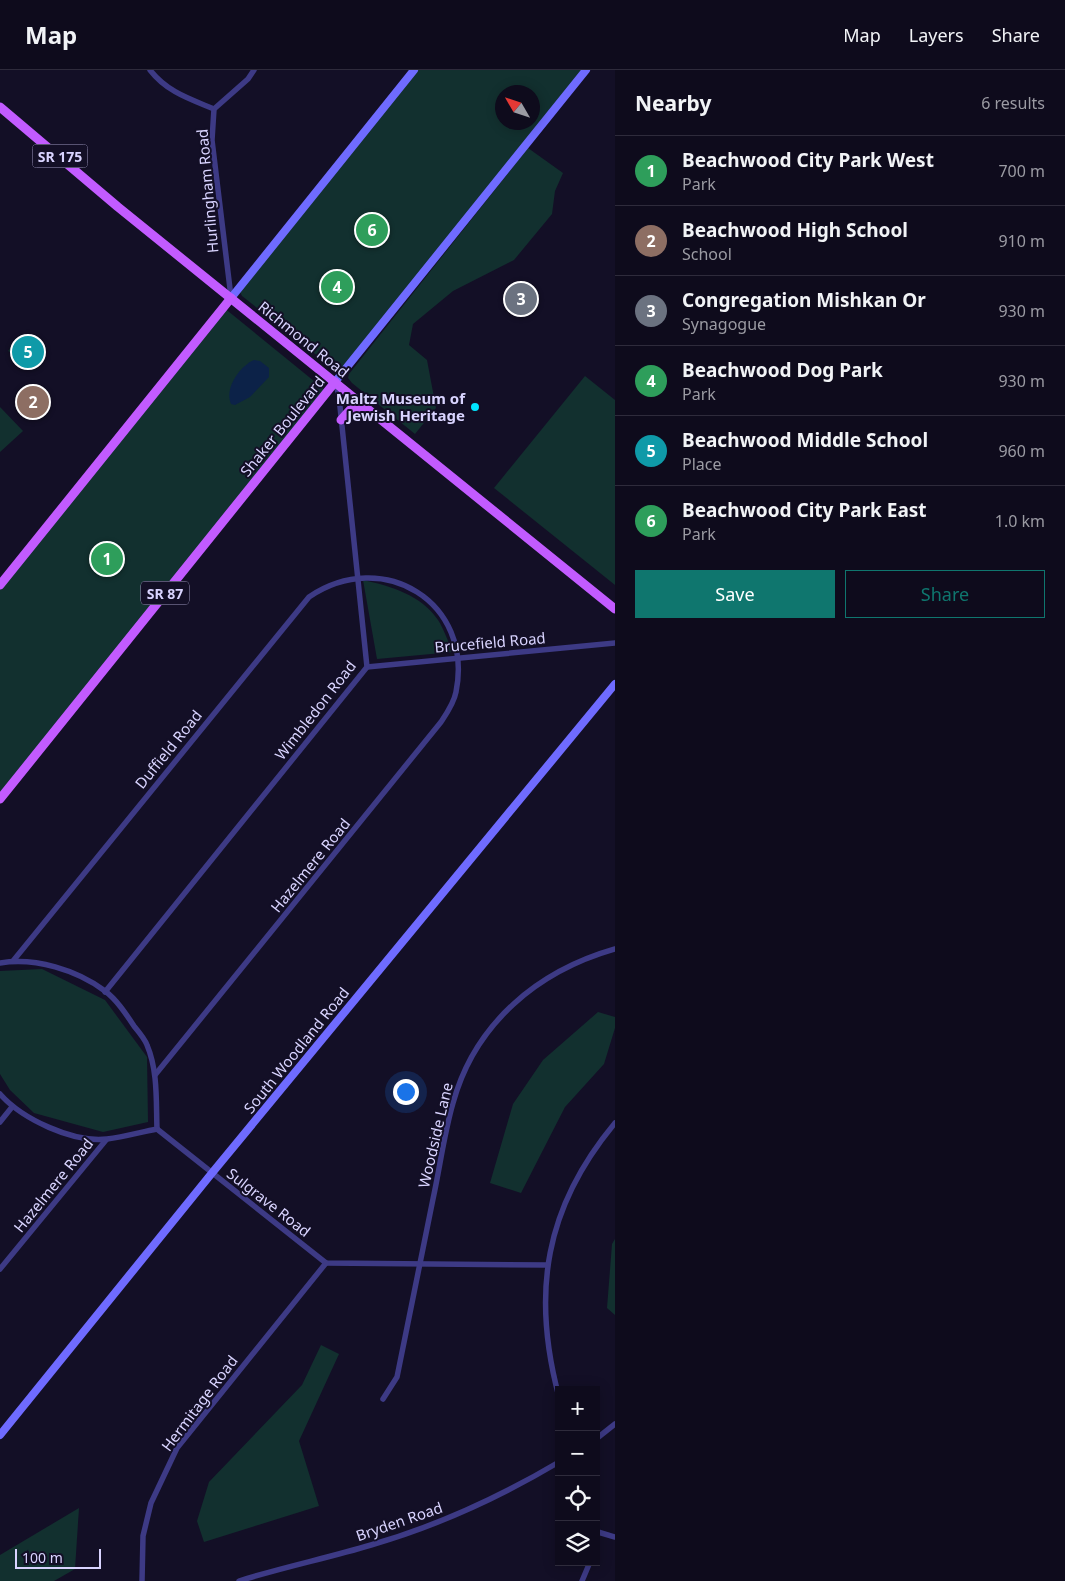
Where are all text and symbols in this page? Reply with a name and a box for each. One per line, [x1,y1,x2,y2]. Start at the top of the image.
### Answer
text: Map [25,18,77,51]
text: Map [843,23,881,47]
text: Layers [909,23,964,47]
text: Share [992,23,1040,47]
north arrow [495,85,540,130]
text: Nearby [635,89,711,117]
text: 6 results [981,92,1045,114]
street label: Hurlingham Road [192,128,222,254]
road number: SR 175 [32,144,88,168]
text: Beachwood City Park West [682,147,934,173]
text: 1 [646,160,656,182]
text: 700 m [998,160,1045,182]
text: Park [682,173,716,195]
pin: 6 [356,211,388,249]
text: Beachwood High School [682,217,908,243]
text: 2 [646,230,656,252]
text: 910 m [998,230,1045,252]
text: School [682,243,732,265]
pin: 4 [321,268,353,306]
pin: 3 [505,280,537,318]
text: Congregation Mishkan Or [682,287,926,313]
street label: Richmond Road [254,296,354,382]
text: 3 [646,300,656,322]
text: 930 m [998,300,1045,322]
text: Synagogue [682,313,766,335]
pin: 5 [12,333,44,371]
text: Beachwood Dog Park [682,357,883,383]
text: 4 [646,370,656,392]
text: 930 m [998,370,1045,392]
street label: Shaker Boulevard [235,372,329,480]
pin: 2 [17,383,49,421]
text: Park [682,383,716,405]
place label: Maltz Museum of Jewish Heritage [336,388,466,425]
marker: Maltz Museum of Jewish Heritage [469,401,481,413]
text: Beachwood Middle School [682,427,928,453]
text: 5 [646,440,656,462]
text: 960 m [998,440,1045,462]
text: Place [682,453,722,475]
text: Beachwood City Park East [682,497,927,523]
text: 6 [646,510,656,532]
text: 1.0 km [995,510,1045,532]
text: Park [682,523,716,545]
pin: 1 [91,540,123,578]
button: Save [635,570,835,618]
button: Share [845,570,1045,618]
road number: SR 87 [141,582,189,604]
street label: Brucefield Road [434,627,546,657]
street label: Wimbledon Road [270,656,360,764]
street label: Duffield Road [130,705,206,793]
street label: Hazelmere Road [266,814,354,916]
street label: South Woodland Road [239,983,353,1117]
your location [393,1079,419,1105]
street label: Woodside Lane [413,1080,457,1190]
street label: Hazelmere Road [9,1134,97,1236]
street label: Sulgrave Road [223,1163,315,1241]
street label: Hermitage Road [156,1351,242,1455]
map controls [555,1386,600,1566]
button: + [555,1386,600,1431]
button: − [555,1431,600,1476]
button: locate [555,1476,600,1521]
street label: Bryden Road [353,1497,445,1545]
button: layers [555,1521,600,1566]
scale bar [15,1546,101,1569]
text: 100 m [22,1548,63,1567]

